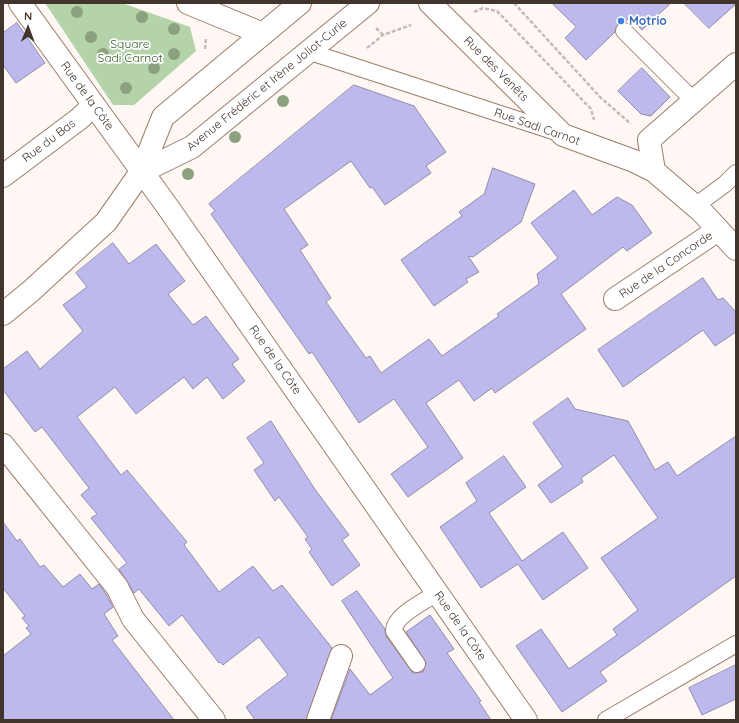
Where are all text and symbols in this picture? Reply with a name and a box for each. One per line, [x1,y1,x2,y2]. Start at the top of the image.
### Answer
north arrow [8,8,48,48]
text: N [24,9,32,23]
place label: Motrio [629,14,667,28]
street label: Avenue Frédéric et Irène Joliot-Curie [184,16,350,154]
marker: Motrio [616,16,626,26]
street label: Rue des Venêts [461,34,531,104]
park label: Square Sadi Carnot [97,37,163,65]
street label: Rue de la Côte [57,59,117,133]
street label: Rue Sadi Carnot [492,106,582,148]
street label: Rue du Bas [19,116,79,166]
street label: Rue de la Concorde [617,228,715,302]
street label: Rue de la Côte [246,323,304,397]
street label: Rue de la Côte [431,589,489,663]

